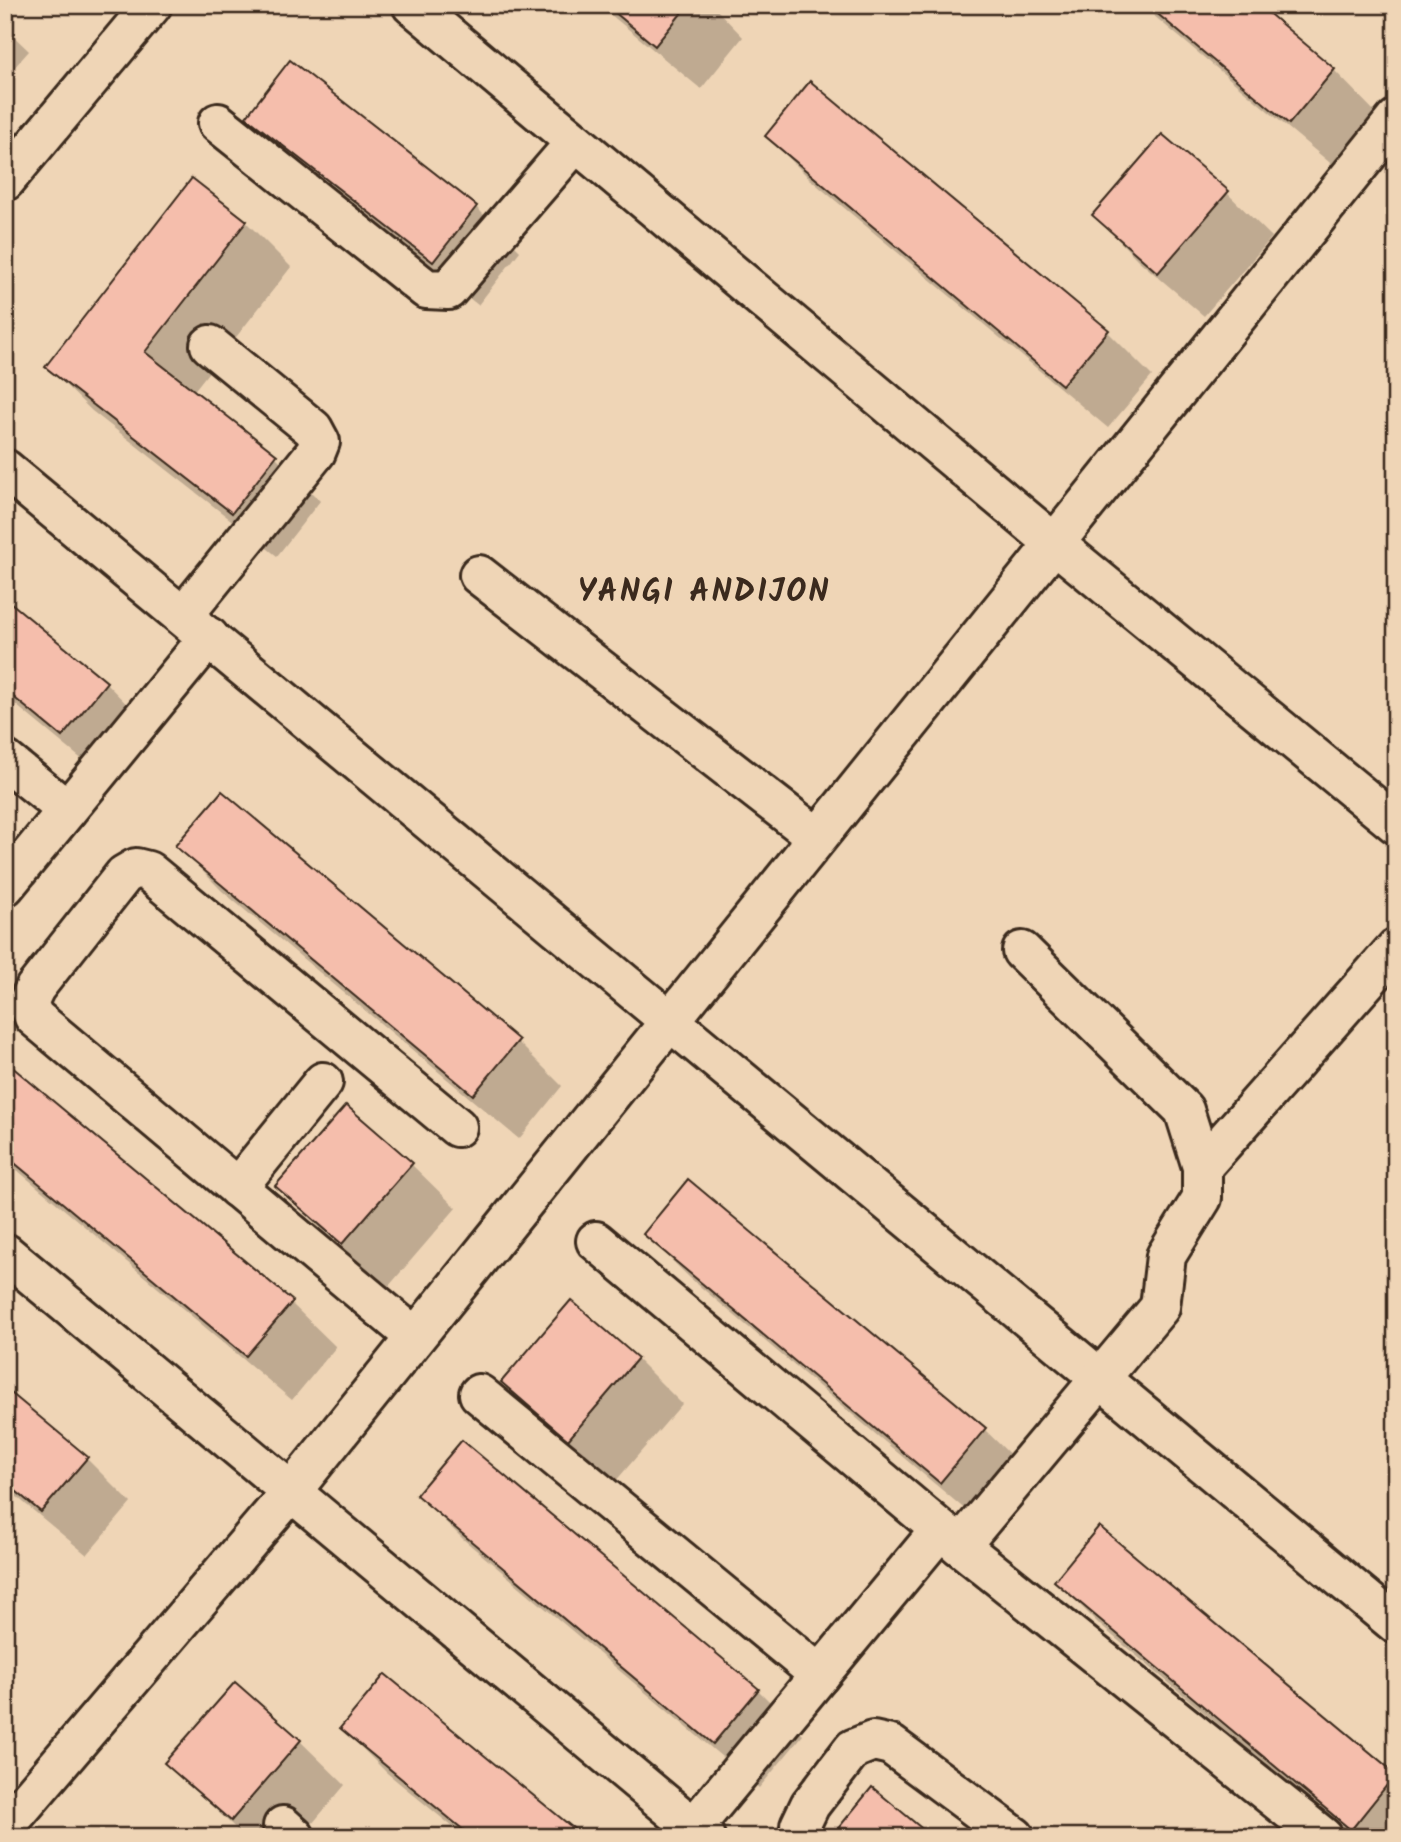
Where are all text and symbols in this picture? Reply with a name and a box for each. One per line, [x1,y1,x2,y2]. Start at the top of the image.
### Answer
district label: YANGI ANDIJON [578,567,830,618]

